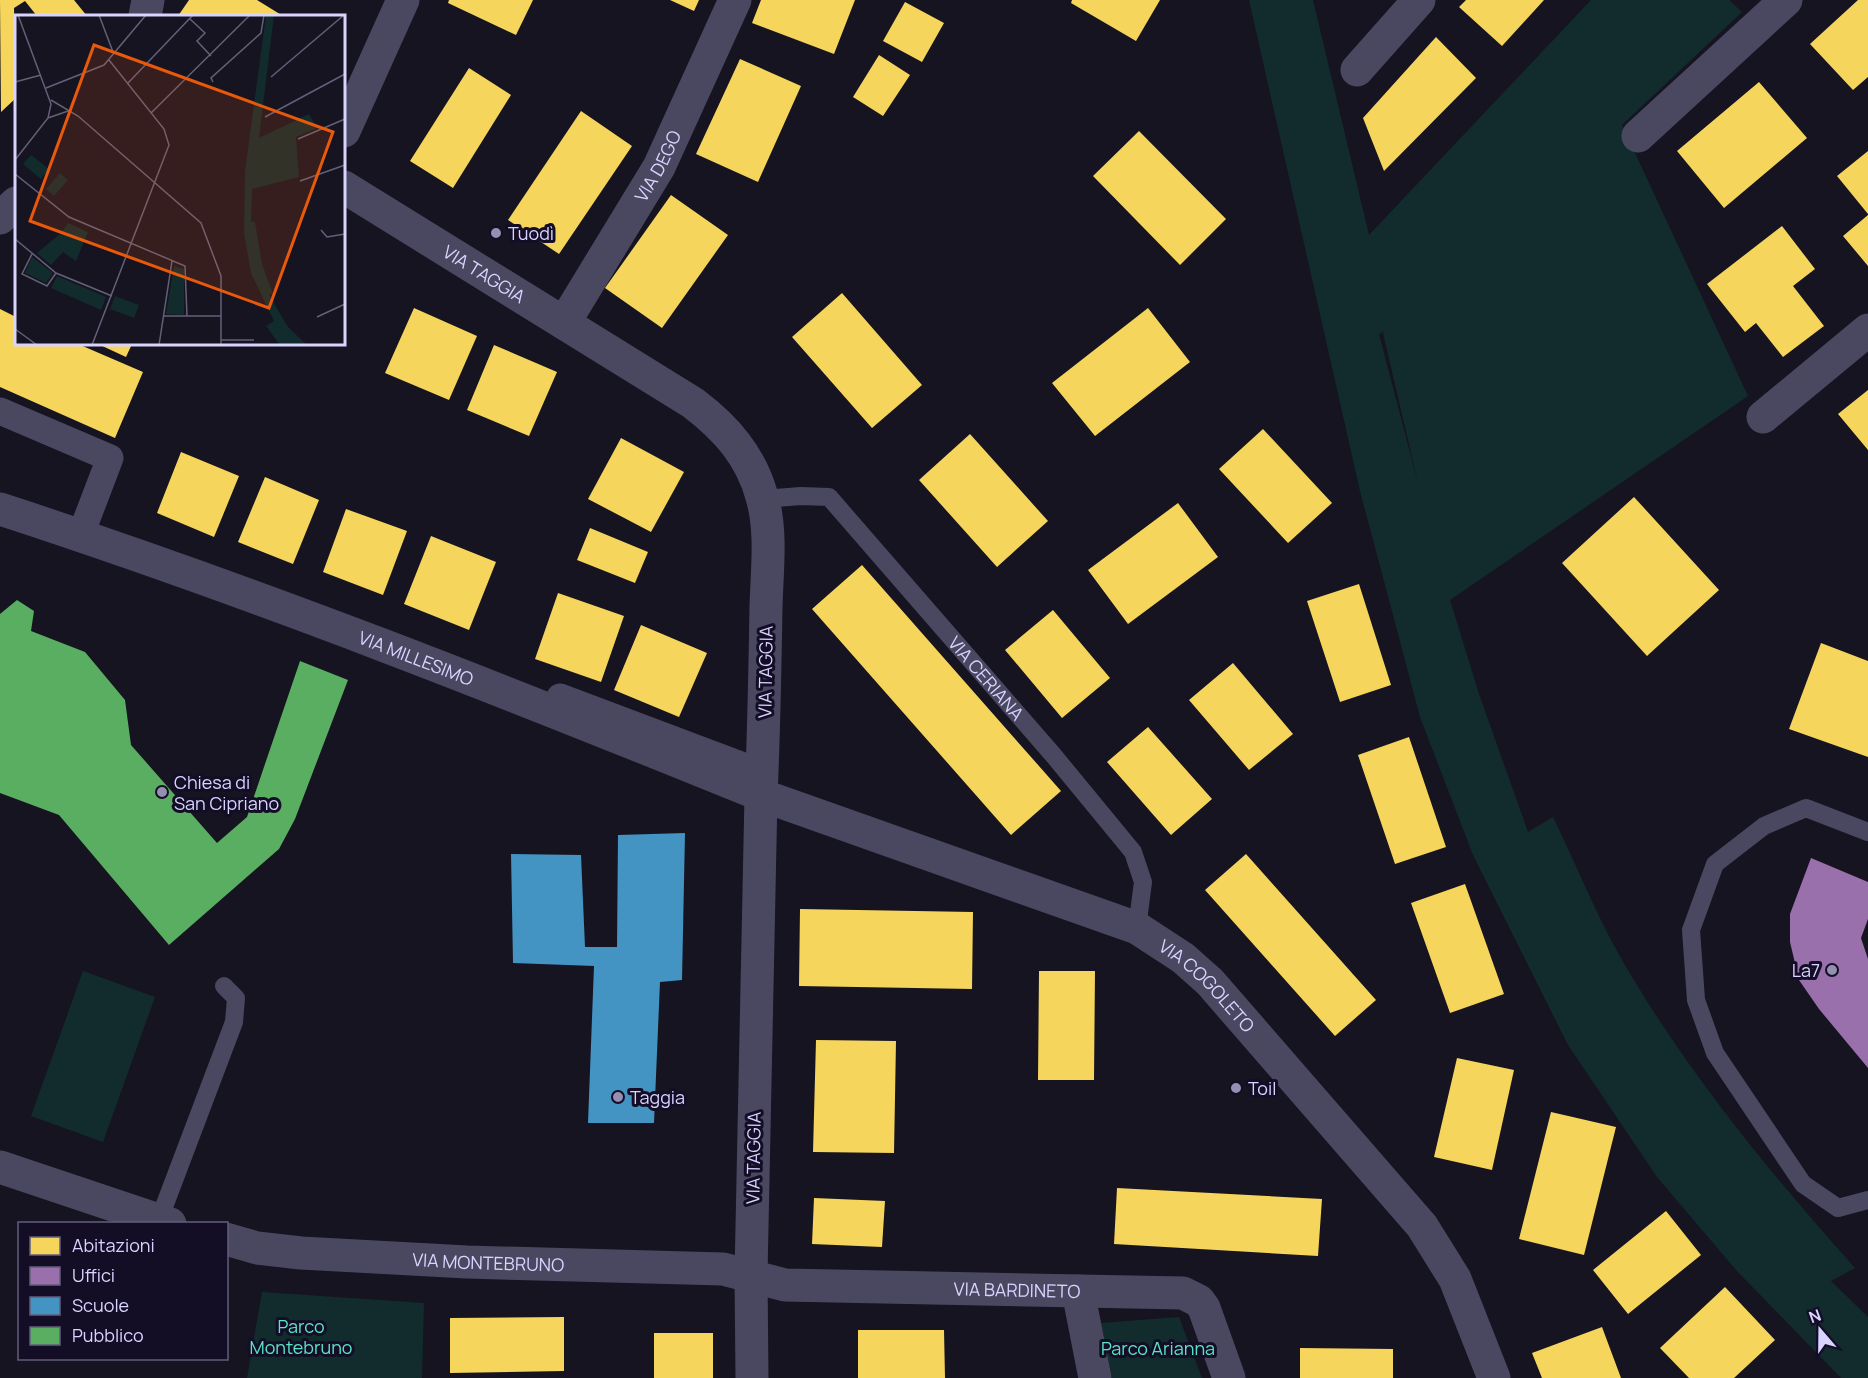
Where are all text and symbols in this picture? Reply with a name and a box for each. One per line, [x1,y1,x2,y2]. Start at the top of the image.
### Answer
inset map [15,15,345,345]
street label: VIA DEGO [629,126,686,206]
place label: Tuodì [508,221,554,245]
marker: Tuodì [489,226,503,240]
street label: VIA TAGGIA [439,239,530,309]
street label: VIA MILLESIMO [355,625,477,691]
street label: VIA TAGGIA [752,625,778,718]
street label: VIA CERIANA [943,631,1030,726]
place label: Chiesa di San Cipriano [174,770,279,815]
marker: Chiesa di San Cipriano [155,785,169,799]
street label: VIA COGOLETO [1154,934,1260,1037]
place label: La7 [1792,958,1820,982]
marker: La7 [1825,963,1839,977]
place label: Toil [1248,1076,1276,1100]
marker: Toil [1229,1081,1243,1095]
place label: Taggia [630,1085,685,1109]
marker: Taggia [611,1090,625,1104]
street label: VIA TAGGIA [740,1111,766,1204]
legend [18,1222,228,1360]
text: Abitazioni [72,1233,155,1257]
street label: VIA MONTEBRUNO [412,1247,564,1277]
text: Uffici [72,1263,115,1287]
street label: VIA BARDINETO [954,1276,1081,1303]
text: Scuole [72,1293,129,1317]
north arrow [1790,1300,1850,1360]
text: N [1806,1304,1824,1328]
park label: Parco Montebruno [250,1314,352,1359]
text: Pubblico [72,1323,144,1347]
park label: Parco Arianna [1101,1336,1215,1360]

